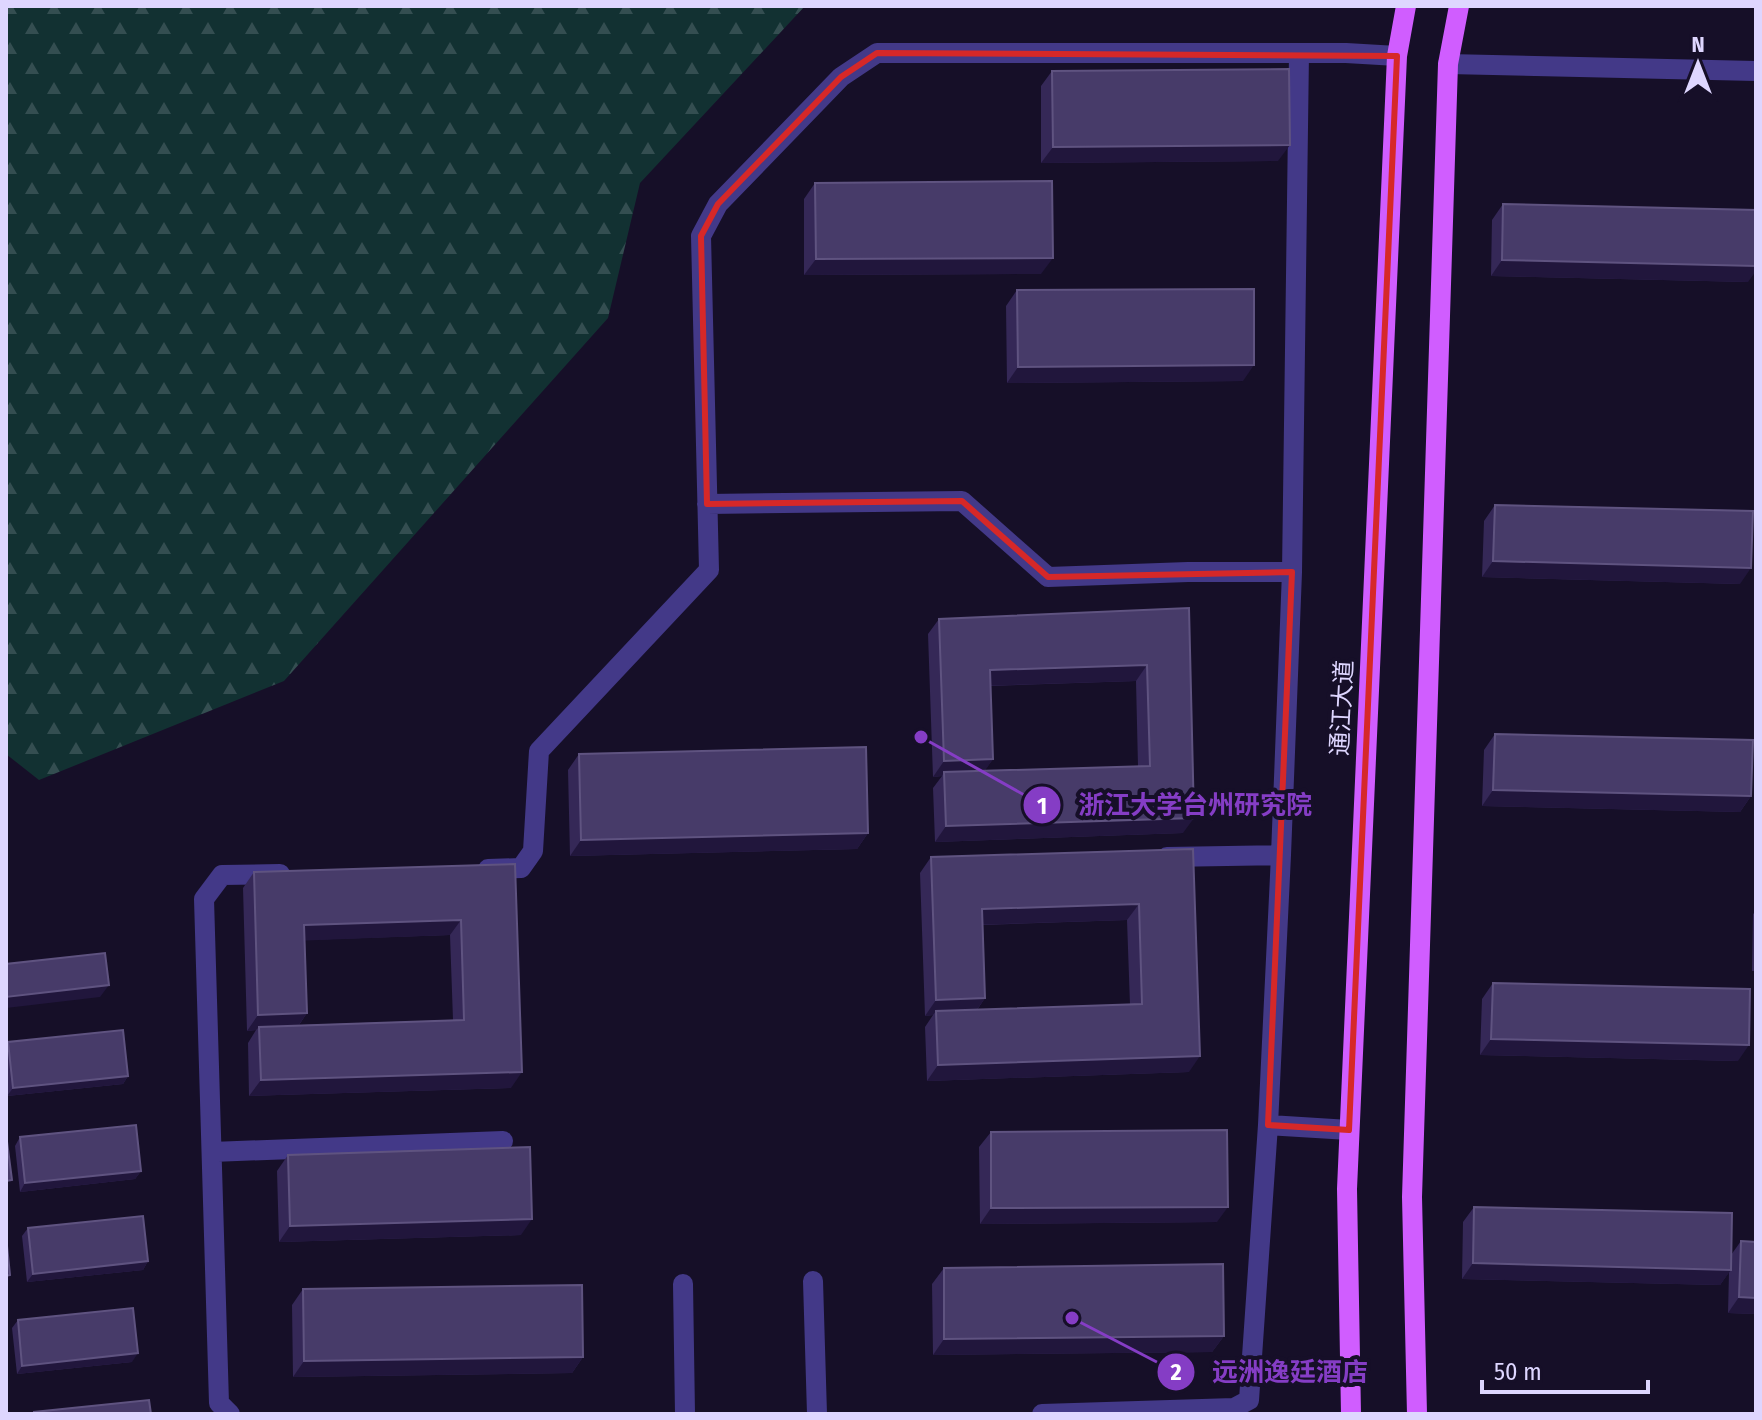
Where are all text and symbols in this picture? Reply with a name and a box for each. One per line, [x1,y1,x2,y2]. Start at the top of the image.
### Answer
north arrow [1658,24,1738,104]
text: N [1691,31,1705,58]
street label: 通江大道 [1326,659,1358,757]
callout: 浙江大学台州研究院 [1022,780,1328,830]
text: 浙江大学台州研究院 [1078,790,1312,821]
text: 1 [1037,792,1047,820]
scale bar [1482,1344,1648,1394]
callout: 远洲逸廷酒店 [1156,1347,1384,1397]
text: 远洲逸廷酒店 [1212,1357,1368,1388]
text: 2 [1169,1358,1182,1386]
text: 50 m [1494,1358,1542,1386]

